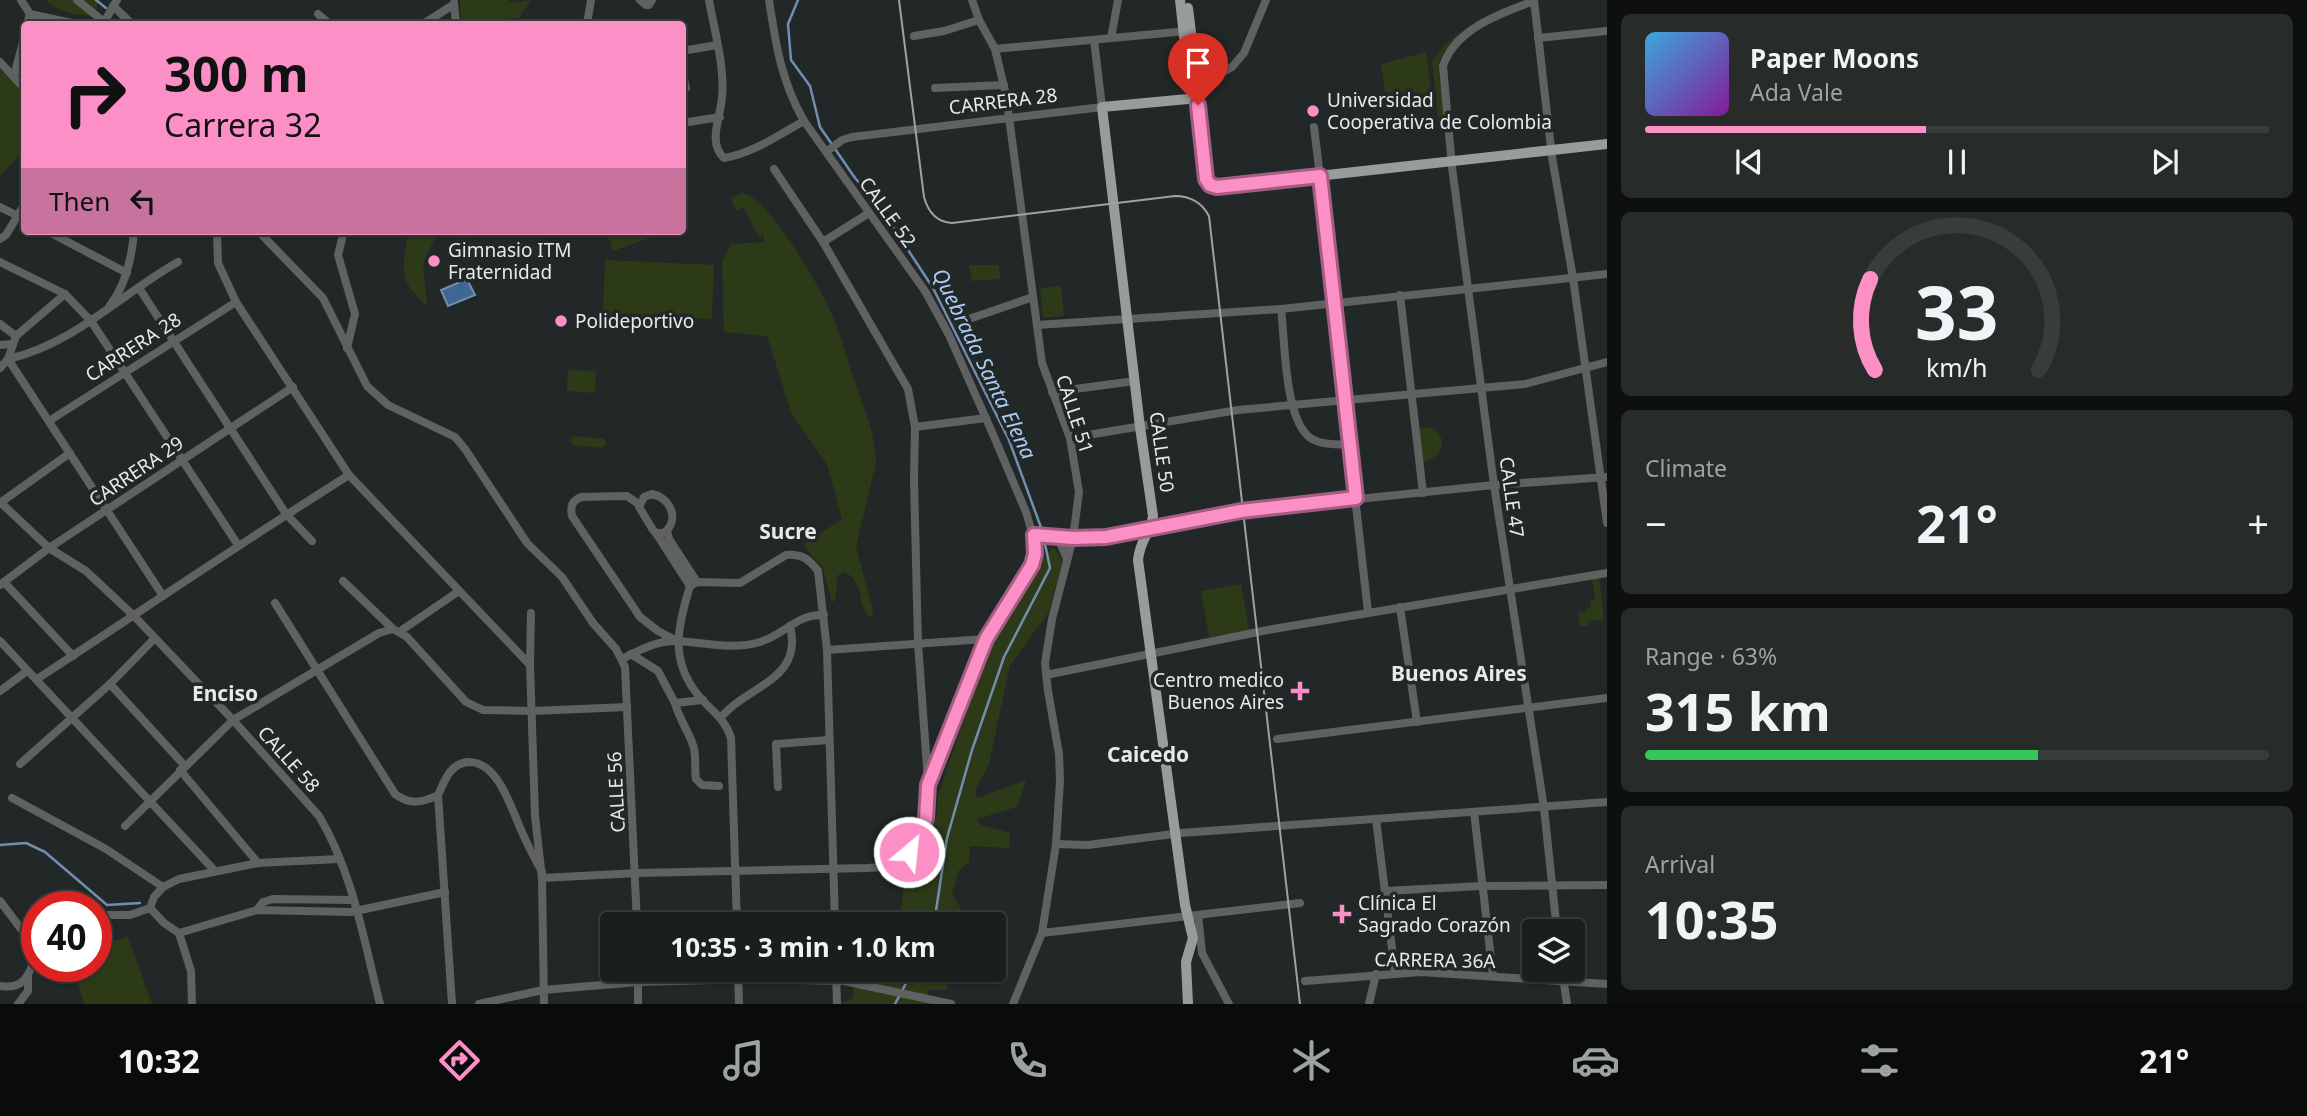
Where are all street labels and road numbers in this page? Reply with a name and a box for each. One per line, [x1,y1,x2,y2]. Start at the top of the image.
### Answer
street label: CARRERA 28 [947,81,1059,121]
street label: CALLE 52 [854,171,922,253]
street label: CARRERA 28 [80,306,186,388]
street label: CALLE 51 [1050,371,1100,457]
street label: CALLE 50 [1143,410,1181,494]
street label: CARRERA 29 [84,430,188,512]
street label: CALLE 47 [1493,455,1531,539]
street label: CALLE 58 [252,720,326,798]
street label: CALLE 56 [601,751,631,833]
street label: CARRERA 36A [1374,946,1497,974]

